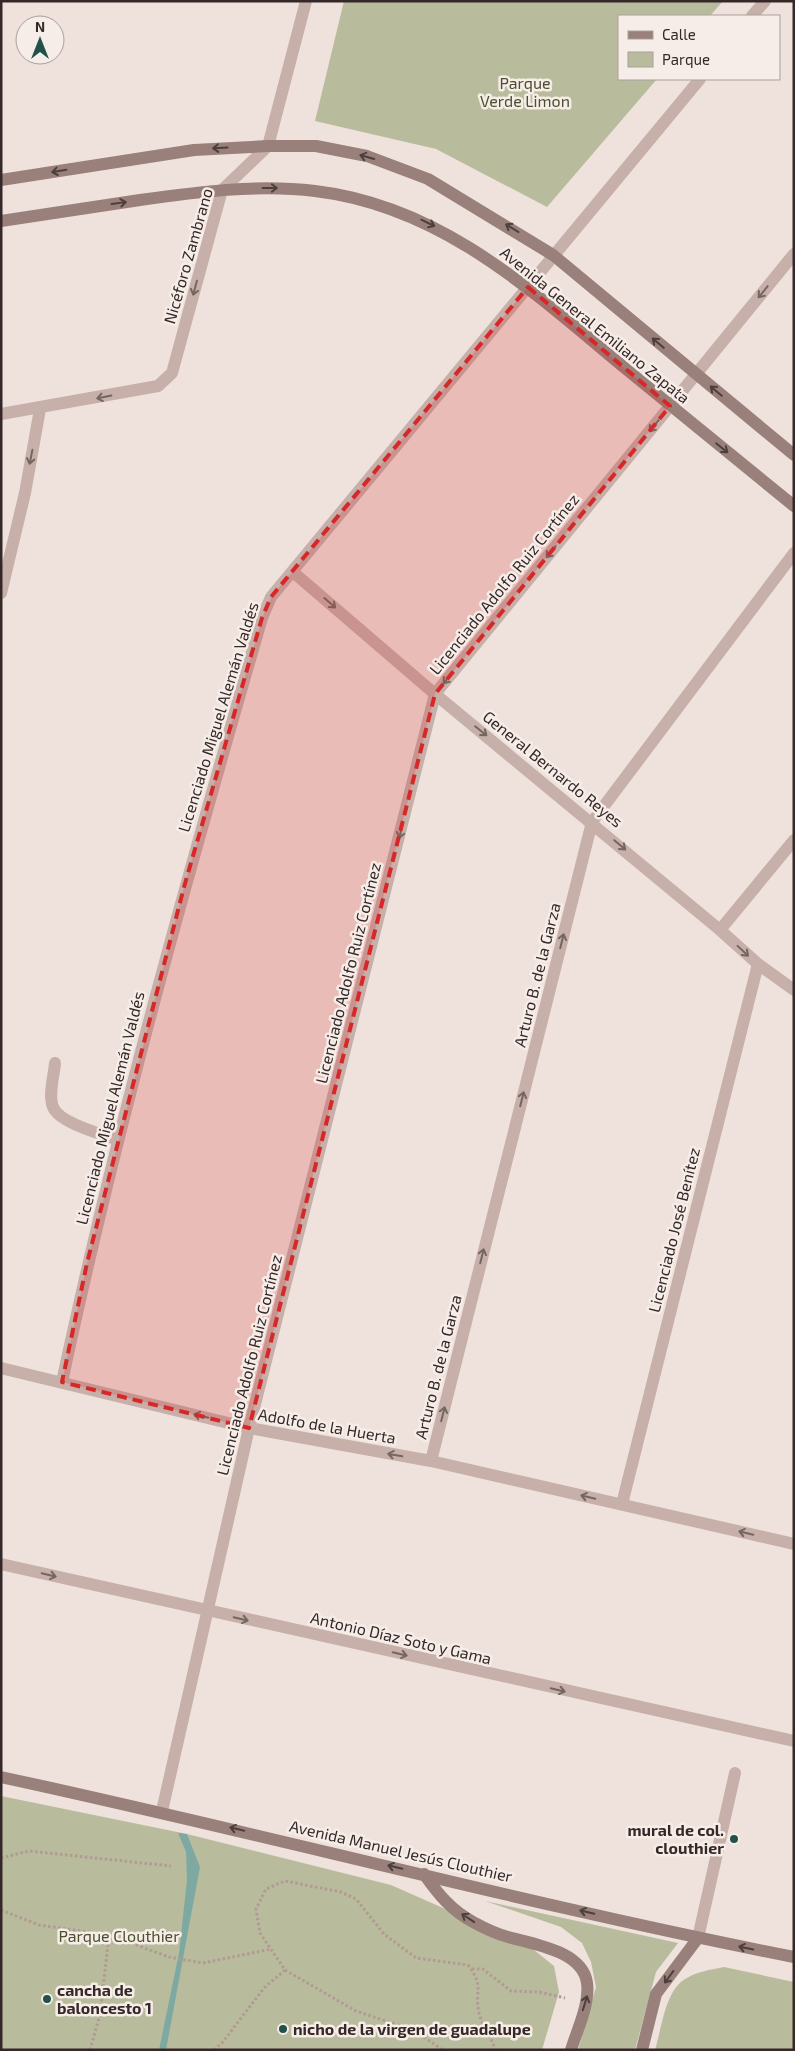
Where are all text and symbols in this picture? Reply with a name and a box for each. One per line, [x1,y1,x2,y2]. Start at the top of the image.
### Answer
north arrow [15,15,65,65]
legend [618,15,780,80]
text: N [35,18,45,35]
text: Calle [662,25,696,43]
text: Parque [662,50,710,68]
park label: Parque Verde Limon [480,73,570,110]
one-way arrow [212,144,228,153]
one-way arrow [360,152,376,162]
one-way arrow [51,166,67,176]
one-way arrow [262,183,278,193]
street label: Nicéforo Zambrano [159,186,216,326]
one-way arrow [110,198,126,208]
one-way arrow [420,219,435,229]
one-way arrow [506,223,520,233]
street label: Avenida General Emiliano Zapata [497,242,694,407]
one-way arrow [190,279,200,295]
one-way arrow [757,285,768,298]
one-way arrow [652,338,665,349]
one-way arrow [709,385,722,396]
one-way arrow [97,392,113,402]
one-way arrow [649,419,660,432]
one-way arrow [715,442,728,453]
one-way arrow [26,448,36,464]
street label: Licenciado Adolfo Ruiz Cortínez [425,490,582,678]
one-way arrow [546,545,557,558]
one-way arrow [324,598,337,609]
street label: Licenciado Miguel Alemán Valdés [173,599,262,834]
one-way arrow [443,671,454,684]
street label: General Bernardo Reyes [480,706,627,831]
one-way arrow [474,725,487,736]
one-way arrow [395,823,405,839]
one-way arrow [613,840,626,851]
street label: Licenciado Adolfo Ruiz Cortínez [311,861,384,1085]
street label: Arturo B. de la Garza [509,901,564,1049]
one-way arrow [558,934,567,950]
one-way arrow [737,945,750,957]
street label: Licenciado Miguel Alemán Valdés [71,989,148,1226]
one-way arrow [518,1091,527,1107]
street label: Licenciado José Benítez [644,1145,703,1314]
one-way arrow [478,1249,488,1265]
street label: Licenciado Adolfo Ruiz Cortínez [212,1253,285,1477]
street label: Arturo B. de la Garza [410,1293,465,1441]
street label: Adolfo de la Huerta [257,1404,397,1447]
one-way arrow [439,1406,448,1422]
one-way arrow [194,1411,210,1420]
one-way arrow [387,1449,403,1459]
one-way arrow [580,1492,596,1501]
one-way arrow [739,1528,755,1537]
one-way arrow [40,1571,56,1580]
street label: Antonio Díaz Soto y Gama [309,1607,493,1668]
one-way arrow [233,1615,249,1624]
one-way arrow [391,1650,407,1660]
one-way arrow [550,1686,566,1695]
street label: Avenida Manuel Jesús Clouthier [288,1816,515,1886]
place label: mural de col. clouthier [627,1820,724,1857]
one-way arrow [230,1824,246,1833]
marker: mural de col. clouthier [728,1833,740,1845]
one-way arrow [388,1862,404,1871]
one-way arrow [580,1907,596,1916]
one-way arrow [461,1913,475,1923]
park label: Parque Clouthier [58,1926,180,1945]
one-way arrow [738,1943,754,1952]
one-way arrow [664,1970,674,1984]
place label: cancha de baloncesto 1 [57,1980,152,2017]
marker: cancha de baloncesto 1 [41,1993,53,2005]
one-way arrow [581,1996,590,2012]
place label: nicho de la virgen de guadalupe [293,2019,531,2038]
marker: nicho de la virgen de guadalupe [277,2023,289,2035]

